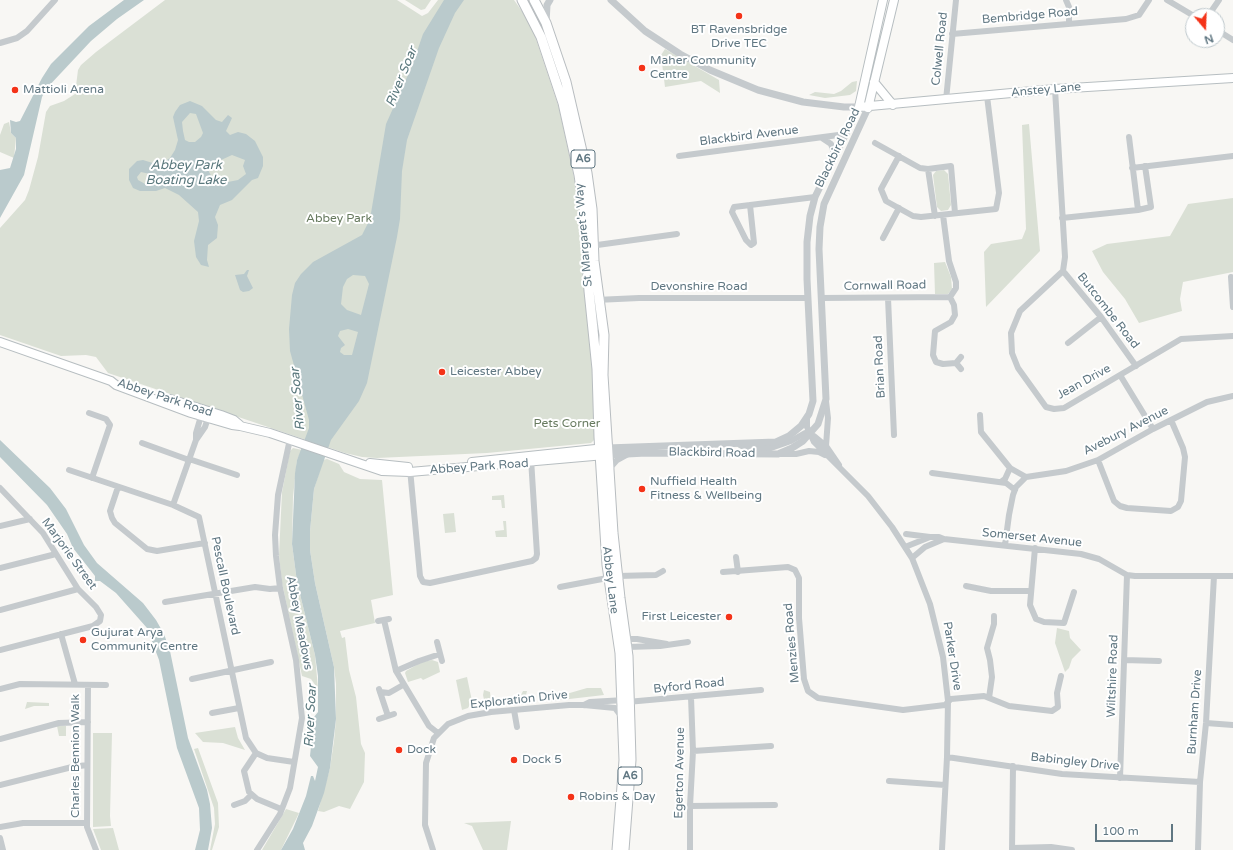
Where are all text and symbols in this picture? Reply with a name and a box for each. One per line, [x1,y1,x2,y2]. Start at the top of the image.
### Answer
street label: Bembridge Road [981,5,1079,27]
north arrow [1185,8,1225,48]
marker: BT Ravensbridge Drive TEC [734,11,744,21]
street label: Colwell Road [929,12,951,86]
place label: BT Ravensbridge Drive TEC [691,23,787,51]
text: N [1202,31,1215,46]
water label: River Soar [383,45,421,109]
place label: Maher Community Centre [650,54,756,82]
marker: Maher Community Centre [637,63,647,73]
street label: Anstey Lane [1010,80,1082,100]
place label: Mattioli Arena [23,83,104,97]
marker: Mattioli Arena [10,85,20,95]
street label: Blackbird Road [813,106,863,190]
street label: Blackbird Avenue [699,123,799,149]
road number: A6 [571,150,595,168]
water label: Abbey Park Boating Lake [146,158,226,189]
street label: St Margaret's Way [572,183,596,287]
park label: Abbey Park [306,212,372,226]
street label: Butcombe Road [1074,270,1142,352]
street label: Cornwall Road [844,278,926,294]
street label: Devonshire Road [651,280,747,294]
street label: Brian Road [871,335,889,399]
street label: Jean Drive [1055,361,1113,403]
place label: Leicester Abbey [450,365,542,379]
water label: River Soar [287,367,309,431]
marker: Leicester Abbey [437,367,447,377]
street label: Abbey Park Road [116,376,214,420]
street label: Avebury Avenue [1081,403,1171,459]
park label: Pets Corner [534,417,600,431]
street label: Blackbird Road [669,445,755,461]
street label: Abbey Park Road [429,456,529,478]
place label: Nuffield Health Fitness & Wellbeing [650,475,762,503]
marker: Nuffield Health Fitness & Wellbeing [637,484,647,494]
street label: Marjorie Street [38,515,100,593]
street label: Somerset Avenue [981,526,1083,550]
street label: Pescall Boulevard [208,535,242,637]
street label: Abbey Lane [599,545,621,615]
street label: Abbey Meadows [283,575,315,671]
street label: Menzies Road [781,602,803,684]
place label: First Leicester [641,610,721,624]
marker: First Leicester [724,612,734,622]
street label: Parker Drive [939,621,965,691]
place label: Gujurat Arya Community Centre [91,626,198,654]
street label: Wiltshire Road [1104,634,1122,718]
marker: Gujurat Arya Community Centre [78,635,88,645]
street label: Burnham Drive [1185,669,1205,755]
street label: Byford Road [653,675,725,697]
water label: River Soar [302,684,320,748]
street label: Exploration Drive [469,688,569,712]
street label: Charles Bennion Walk [69,694,83,818]
street label: Egerton Avenue [672,727,688,819]
place label: Dock [407,743,436,757]
marker: Dock [394,745,404,755]
street label: Babingley Drive [1030,750,1120,774]
place label: Dock 5 [522,753,562,767]
marker: Dock 5 [509,755,519,765]
road number: A6 [618,767,642,785]
place label: Robins & Day [579,790,655,804]
marker: Robins & Day [566,792,576,802]
scale bar [1097,816,1175,842]
text: 100 m [1102,824,1139,838]

